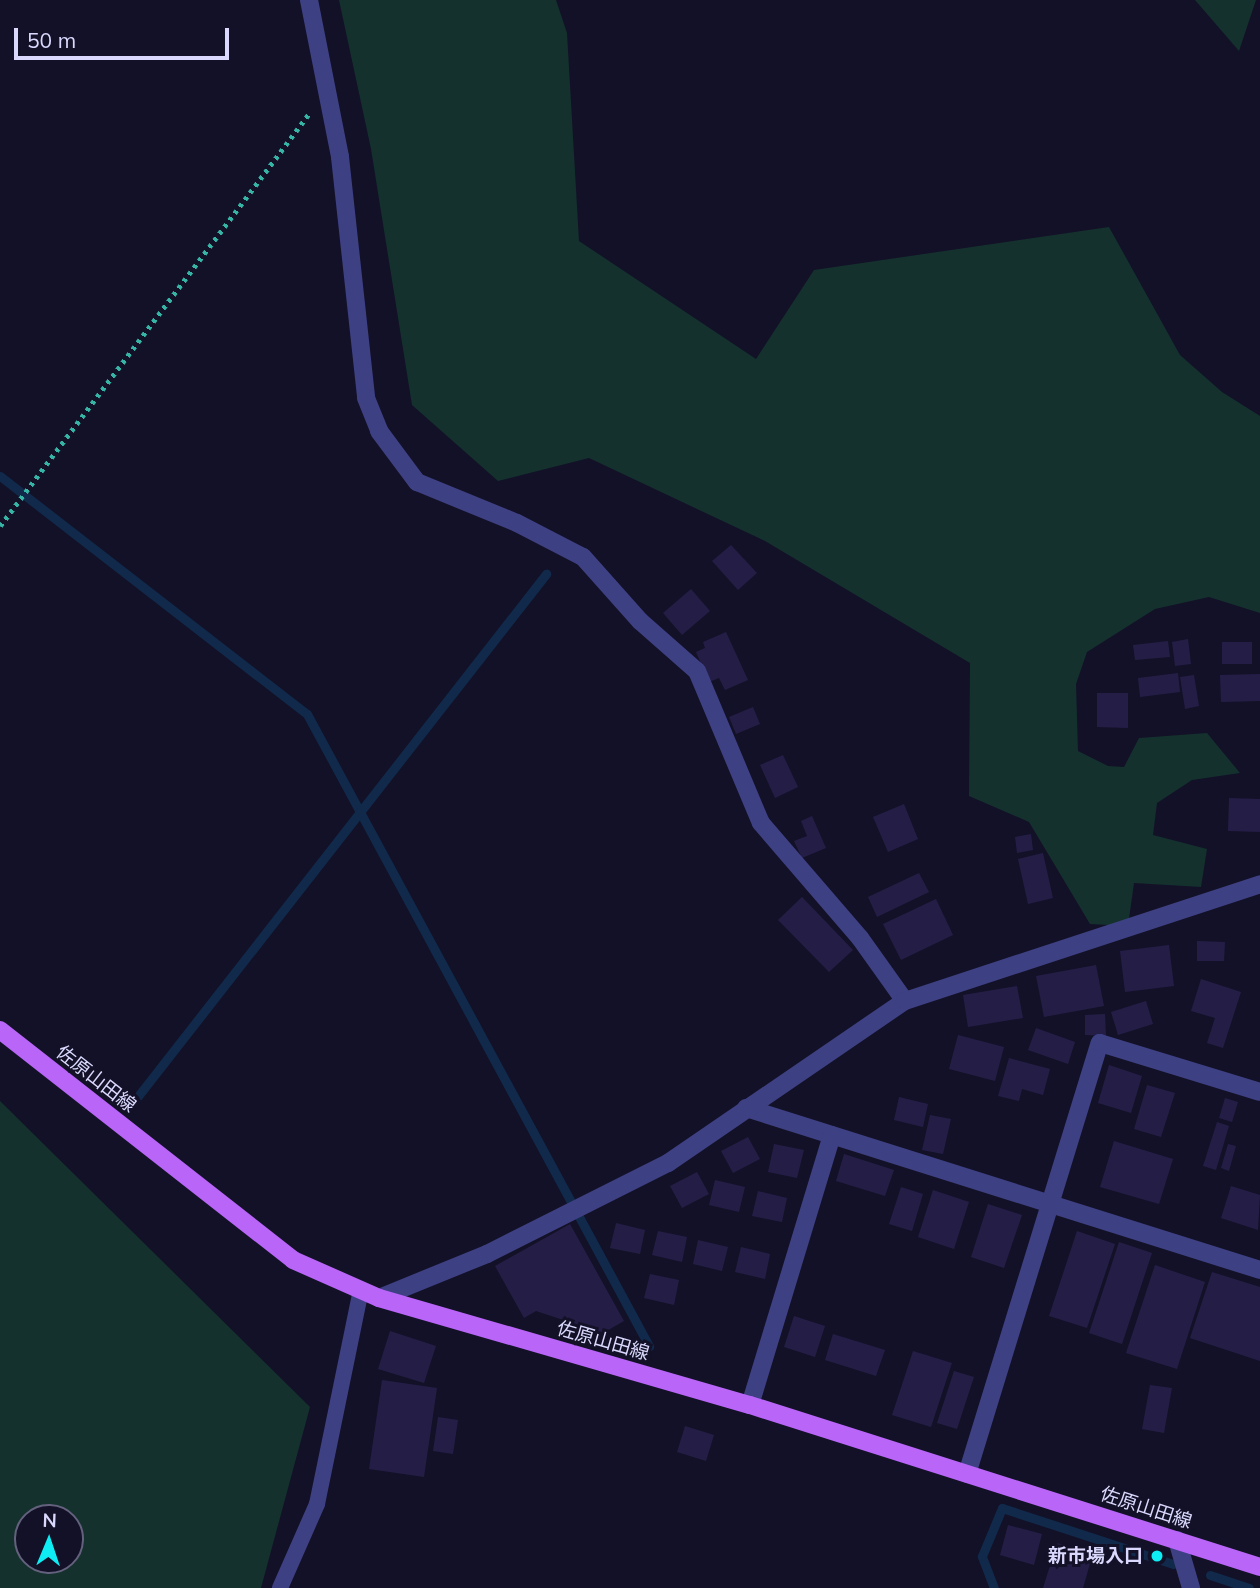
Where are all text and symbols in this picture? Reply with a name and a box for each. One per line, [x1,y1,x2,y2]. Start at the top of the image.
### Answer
scale bar [18,14,233,58]
text: 50 m [27,27,76,53]
street label: 佐原山田線 [52,1041,140,1117]
street label: 佐原山田線 [554,1317,652,1365]
street label: 佐原山田線 [1097,1482,1195,1534]
north arrow [14,1504,84,1574]
text: N [42,1508,57,1532]
place label: 新市場入口 [1048,1545,1143,1567]
marker: 新市場入口 [1149,1548,1165,1564]

